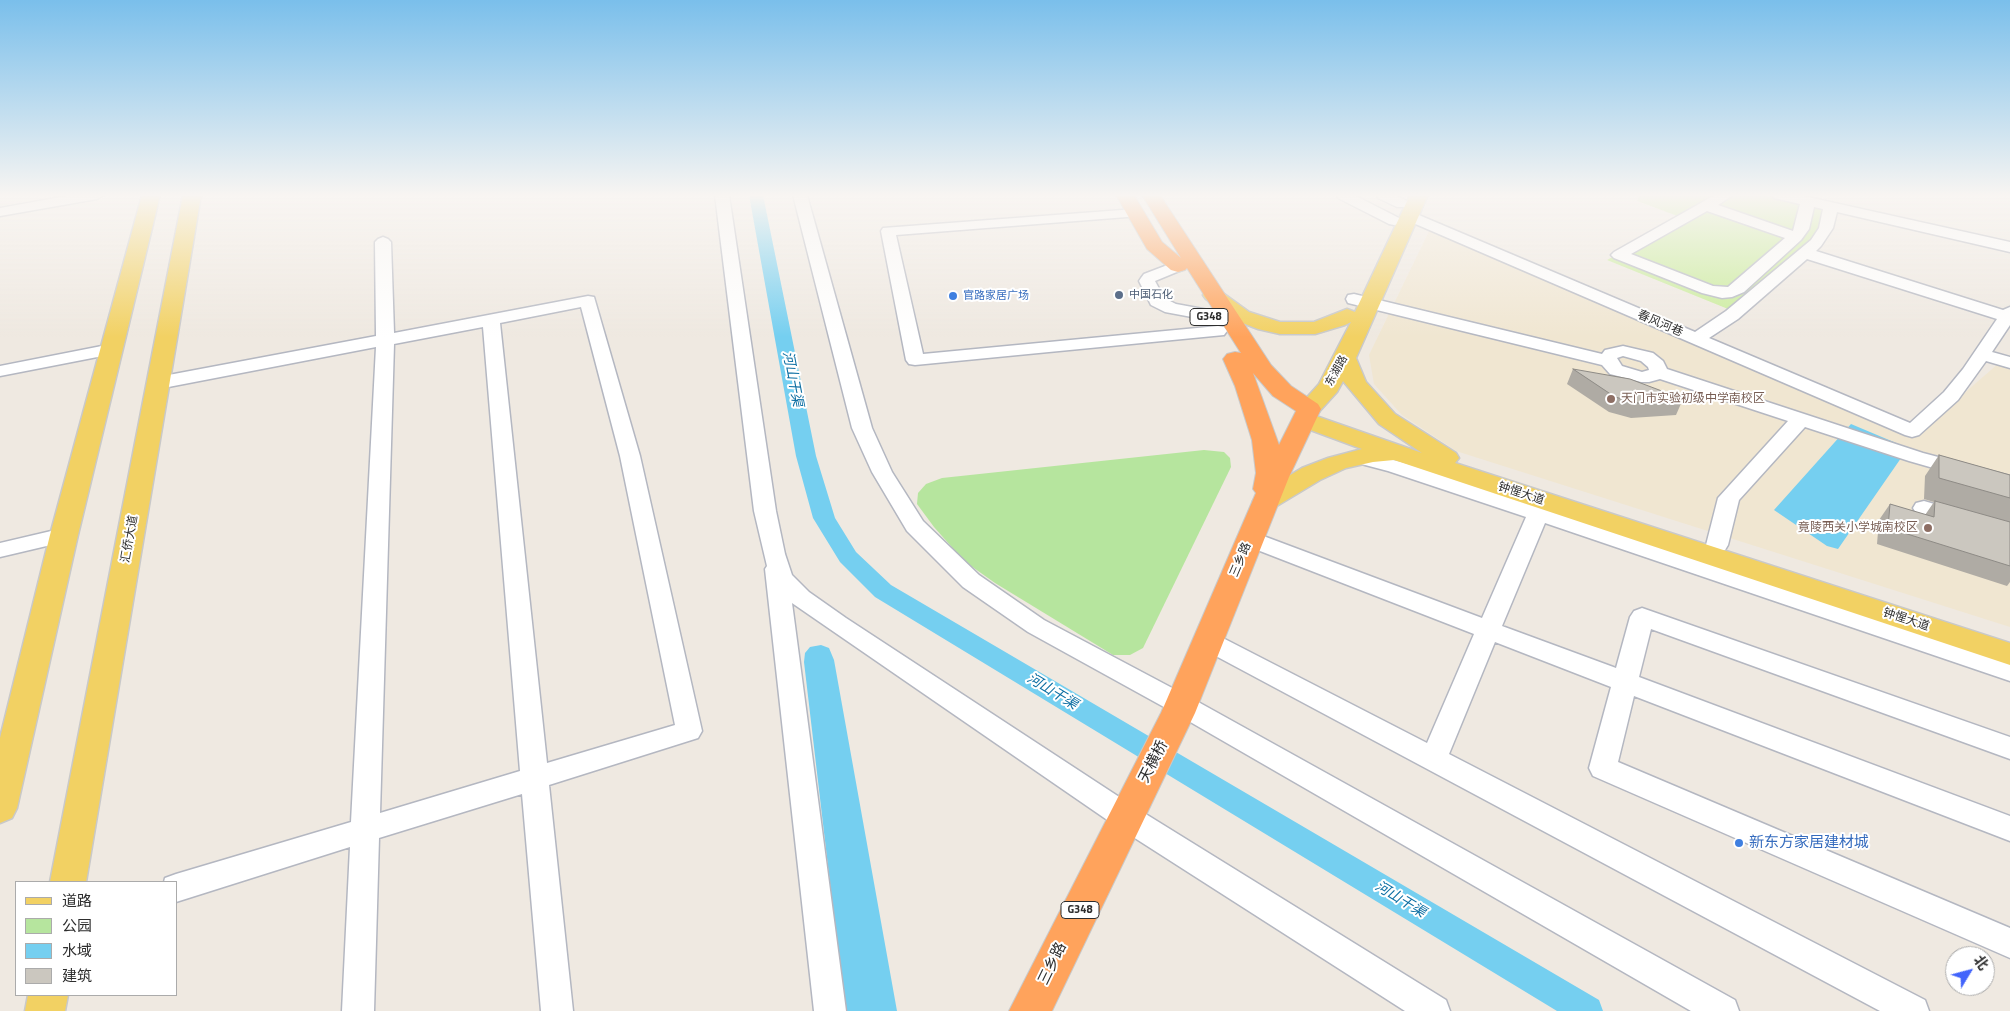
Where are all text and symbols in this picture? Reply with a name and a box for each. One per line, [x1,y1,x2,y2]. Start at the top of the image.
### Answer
place label: 中国石化 [1129,288,1173,302]
place label: 官路家居广场 [963,289,1029,303]
marker: 中国石化 [1113,289,1125,301]
marker: 官路家居广场 [947,290,959,302]
road number: G348 [1190,308,1228,326]
street label: 春风河巷 [1635,308,1685,340]
water label: 河山干渠 [778,350,806,408]
street label: 东湖路 [1323,353,1351,389]
place label: 天门市实验初级中学南校区 [1621,392,1765,406]
marker: 天门市实验初级中学南校区 [1605,393,1617,405]
street label: 钟惺大道 [1496,480,1546,508]
street label: 汇侨大道 [119,514,141,564]
place label: 竟陵西关小学城南校区 [1798,521,1918,535]
marker: 竟陵西关小学城南校区 [1922,522,1934,534]
street label: 三乡路 [1227,541,1255,579]
street label: 钟惺大道 [1881,606,1931,634]
water label: 河山干渠 [1024,670,1080,714]
street label: 天横桥 [1136,738,1172,786]
place label: 新东方家居建材城 [1749,834,1869,852]
marker: 新东方家居建材城 [1733,837,1745,849]
water label: 河山干渠 [1372,878,1428,922]
legend [15,881,178,996]
text: 道路 [62,889,92,912]
road number: G348 [1061,902,1099,918]
text: 公园 [62,914,92,937]
text: 水域 [62,939,92,962]
street label: 三乡路 [1035,940,1071,988]
north arrow [1945,946,1995,996]
text: 北 [1969,950,1994,974]
text: 建筑 [62,964,92,987]

